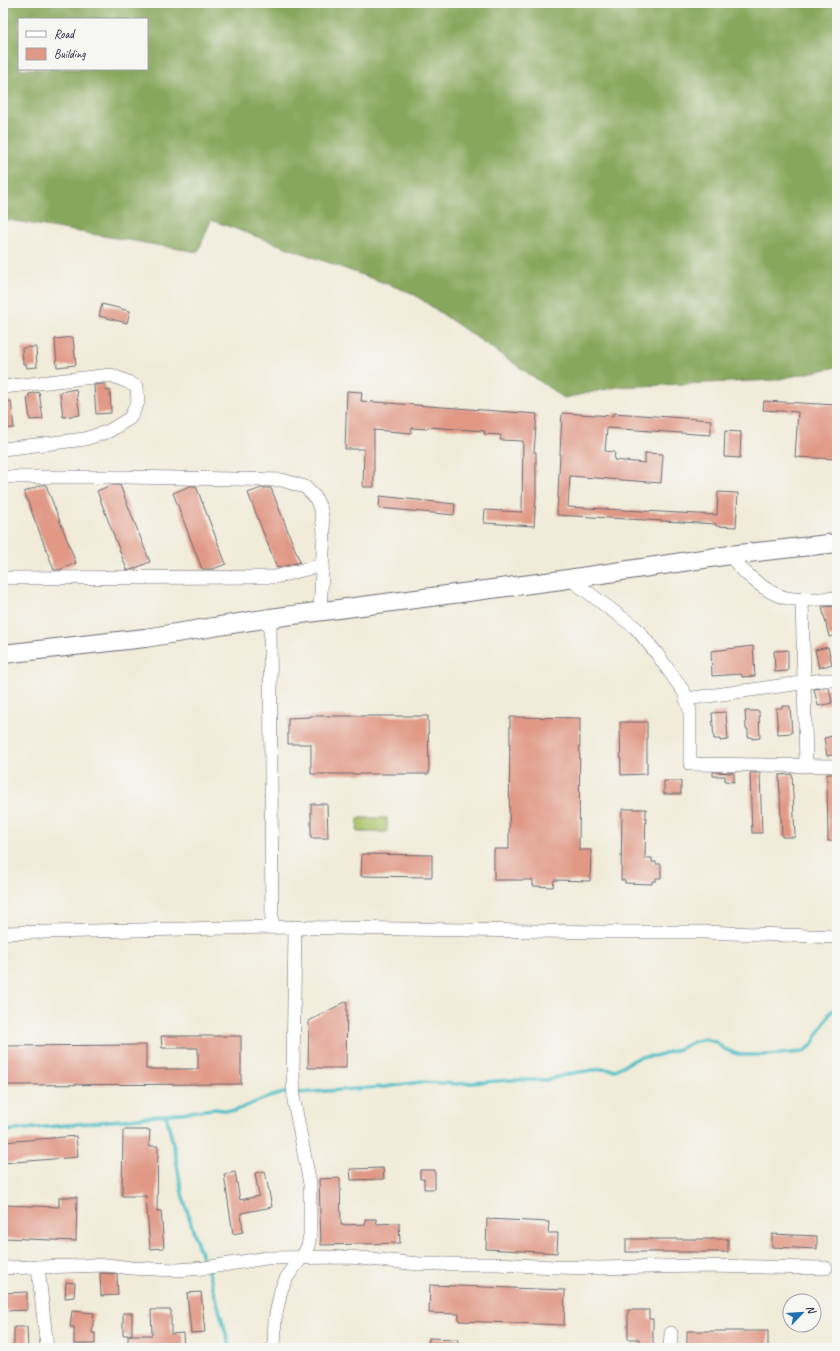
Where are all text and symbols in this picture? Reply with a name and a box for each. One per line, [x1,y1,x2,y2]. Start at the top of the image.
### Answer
legend [18,18,148,70]
text: Road [54,26,76,42]
text: Building [54,46,86,62]
north arrow [782,1293,822,1333]
text: N [803,1303,820,1317]

